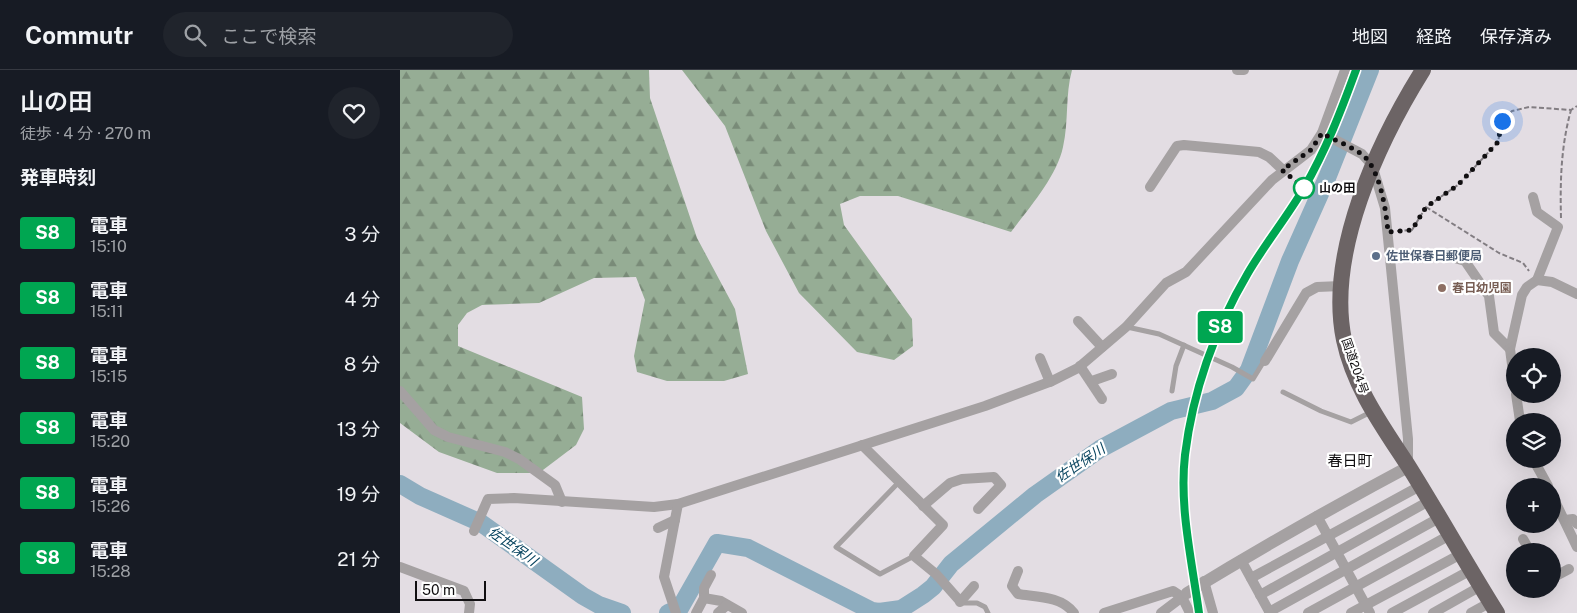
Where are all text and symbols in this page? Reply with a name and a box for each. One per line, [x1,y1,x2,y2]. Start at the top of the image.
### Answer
search box [163,12,513,57]
text: Commutr [25,21,133,49]
icon: search [181,21,209,49]
text: ここで検索 [221,25,316,47]
text: 地図 [1352,26,1388,47]
text: 経路 [1416,26,1452,47]
text: 保存済み [1480,26,1552,47]
text: 山の田 [20,87,92,115]
button: heart [328,87,380,139]
your location [1490,109,1515,134]
text: 徒歩 · 4 分 · 270 m [20,124,151,143]
text: 発車時刻 [20,166,96,188]
marker: 山の田 [1293,177,1315,199]
place label: 山の田 [1319,181,1355,195]
text: 電車 [90,214,128,236]
text: S8 [35,222,60,243]
text: 3 分 [344,223,380,245]
text: 15:10 [90,237,127,256]
place label: 佐世保春日郵便局 [1386,249,1482,263]
marker: 佐世保春日郵便局 [1370,250,1382,262]
text: 電車 [90,279,128,301]
place label: 春日幼児園 [1452,281,1512,295]
marker: 春日幼児園 [1436,282,1448,294]
text: S8 [35,287,60,308]
text: 4 分 [344,288,380,310]
text: 15:11 [90,302,123,321]
line badge: S8 [1198,311,1242,343]
text: S8 [1208,316,1232,337]
street label: 国道204号 [1339,336,1371,396]
text: 電車 [90,344,128,366]
map controls [1506,348,1561,598]
button: locate [1506,348,1561,403]
text: S8 [35,352,60,373]
text: 8 分 [344,353,380,375]
text: 15:15 [90,367,127,386]
text: 電車 [90,409,128,431]
button: layers [1506,413,1561,468]
text: S8 [35,417,60,438]
text: 13 分 [337,418,380,440]
text: 15:20 [90,432,130,451]
water label: 佐世保川 [1052,440,1109,485]
district label: 春日町 [1327,452,1373,469]
text: 電車 [90,474,128,496]
button: + [1506,478,1561,533]
text: S8 [35,482,60,503]
text: 19 分 [337,483,380,505]
text: 15:26 [90,497,130,516]
water label: 佐世保川 [485,523,542,570]
text: 電車 [90,539,128,561]
button: − [1506,543,1561,598]
text: S8 [35,547,60,568]
text: 21 分 [337,548,380,570]
text: 15:28 [90,562,131,581]
scale bar [415,578,486,601]
text: 50 m [422,582,455,598]

